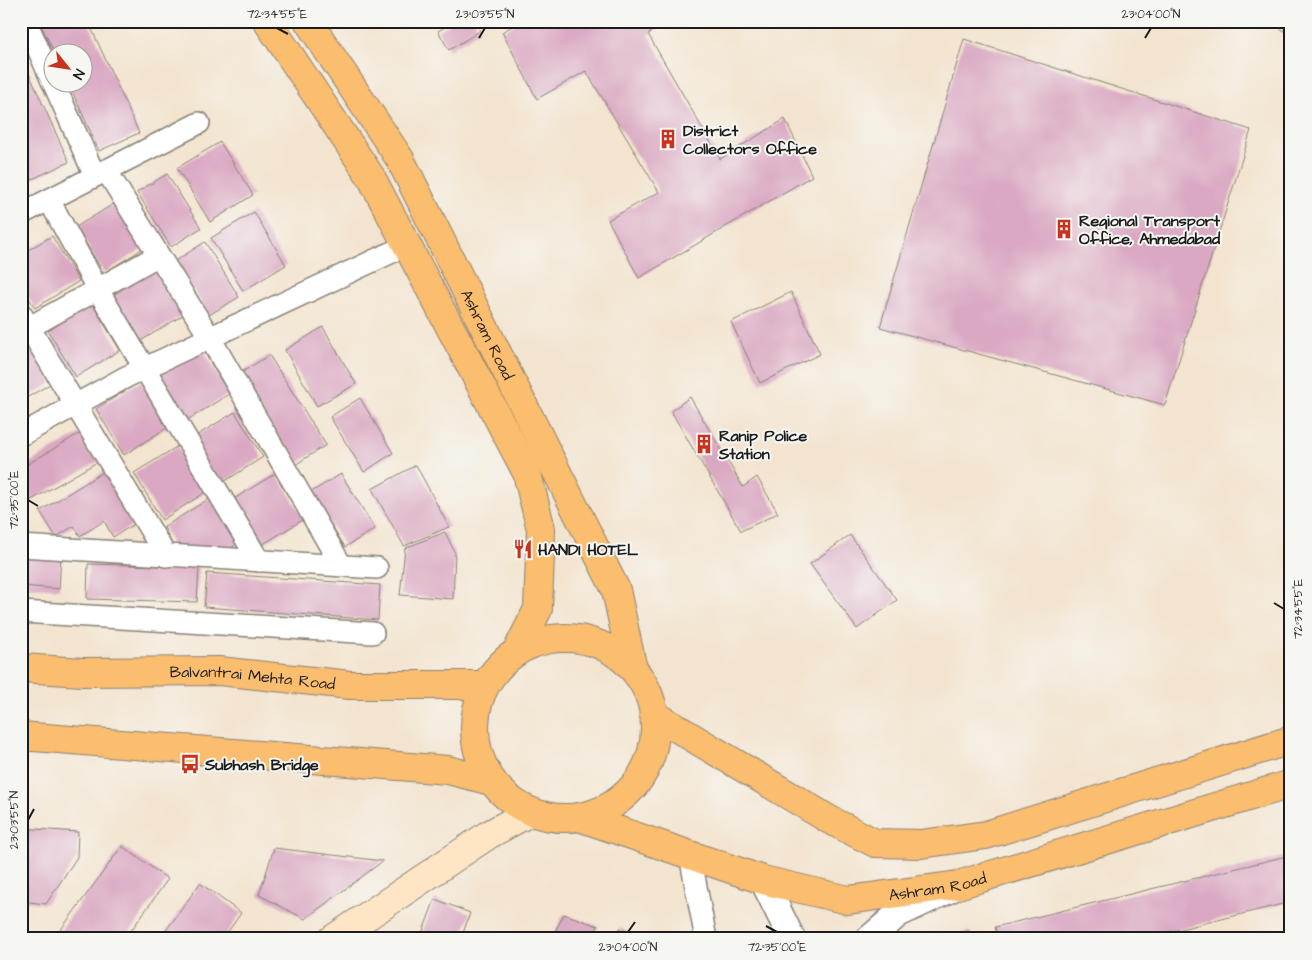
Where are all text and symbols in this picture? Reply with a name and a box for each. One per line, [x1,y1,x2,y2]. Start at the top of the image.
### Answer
text: 72°34'55"E [247,6,307,23]
text: 23°03'55"N [456,6,515,23]
text: 23°04'00"N [1122,6,1181,23]
north arrow [42,42,92,92]
text: N [67,65,89,83]
place label: District Collectors Office [683,120,817,160]
building icon: District Collectors Office [657,128,679,150]
place label: Regional Transport Office, Ahmedabad [1079,210,1221,250]
building icon: Regional Transport Office, Ahmedabad [1053,218,1075,240]
street label: Ashram Road [455,286,519,384]
place label: Ranip Police Station [718,425,808,465]
building icon: Ranip Police Station [693,433,715,455]
text: 72°35'00"E [6,471,23,529]
restaurant icon: HANDI HOTEL [512,538,534,560]
place label: HANDI HOTEL [538,539,639,561]
text: 72°34'55"E [1290,579,1307,639]
street label: Balvantrai Mehta Road [170,661,336,695]
bus stop icon: Subhash Bridge [179,753,201,775]
place label: Subhash Bridge [204,754,319,778]
text: 23°03'55"N [6,790,23,849]
street label: Ashram Road [887,867,989,906]
text: 23°04'00"N [599,939,658,956]
text: 72°35'00"E [748,939,806,956]

